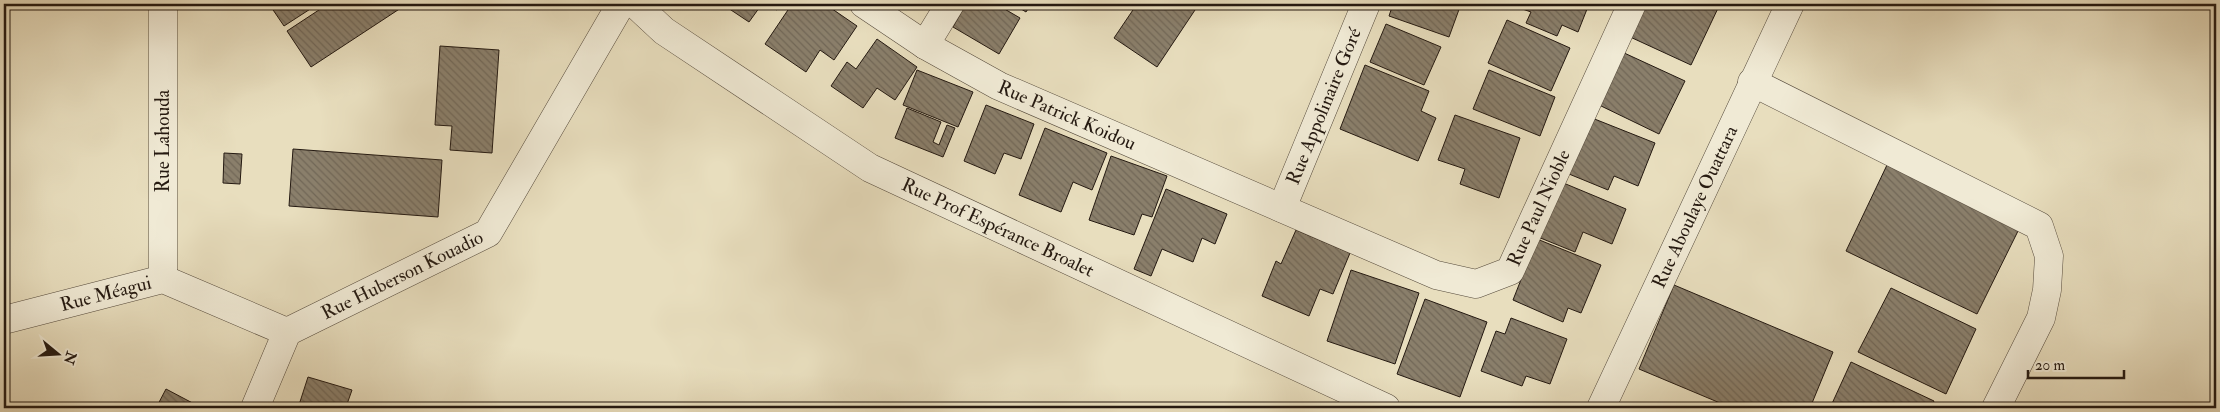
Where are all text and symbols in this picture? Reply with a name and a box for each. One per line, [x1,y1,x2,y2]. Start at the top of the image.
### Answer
street label: Rue Appolinaire Goré [1281,24,1367,188]
street label: Rue Patrick Koidou [994,75,1140,156]
street label: Rue Lahouda [151,89,175,192]
street label: Rue Aboulaye Ouattara [1647,122,1743,292]
street label: Rue Paul Nioble [1502,146,1576,270]
street label: Rue Prof Espérance Broalet [898,172,1098,283]
street label: Rue Huberson Kouadio [317,225,487,325]
street label: Rue Méagui [57,270,154,317]
north arrow [32,330,82,380]
scale bar [2028,347,2124,379]
text: N [60,348,80,367]
text: 20 m [2035,356,2065,375]

